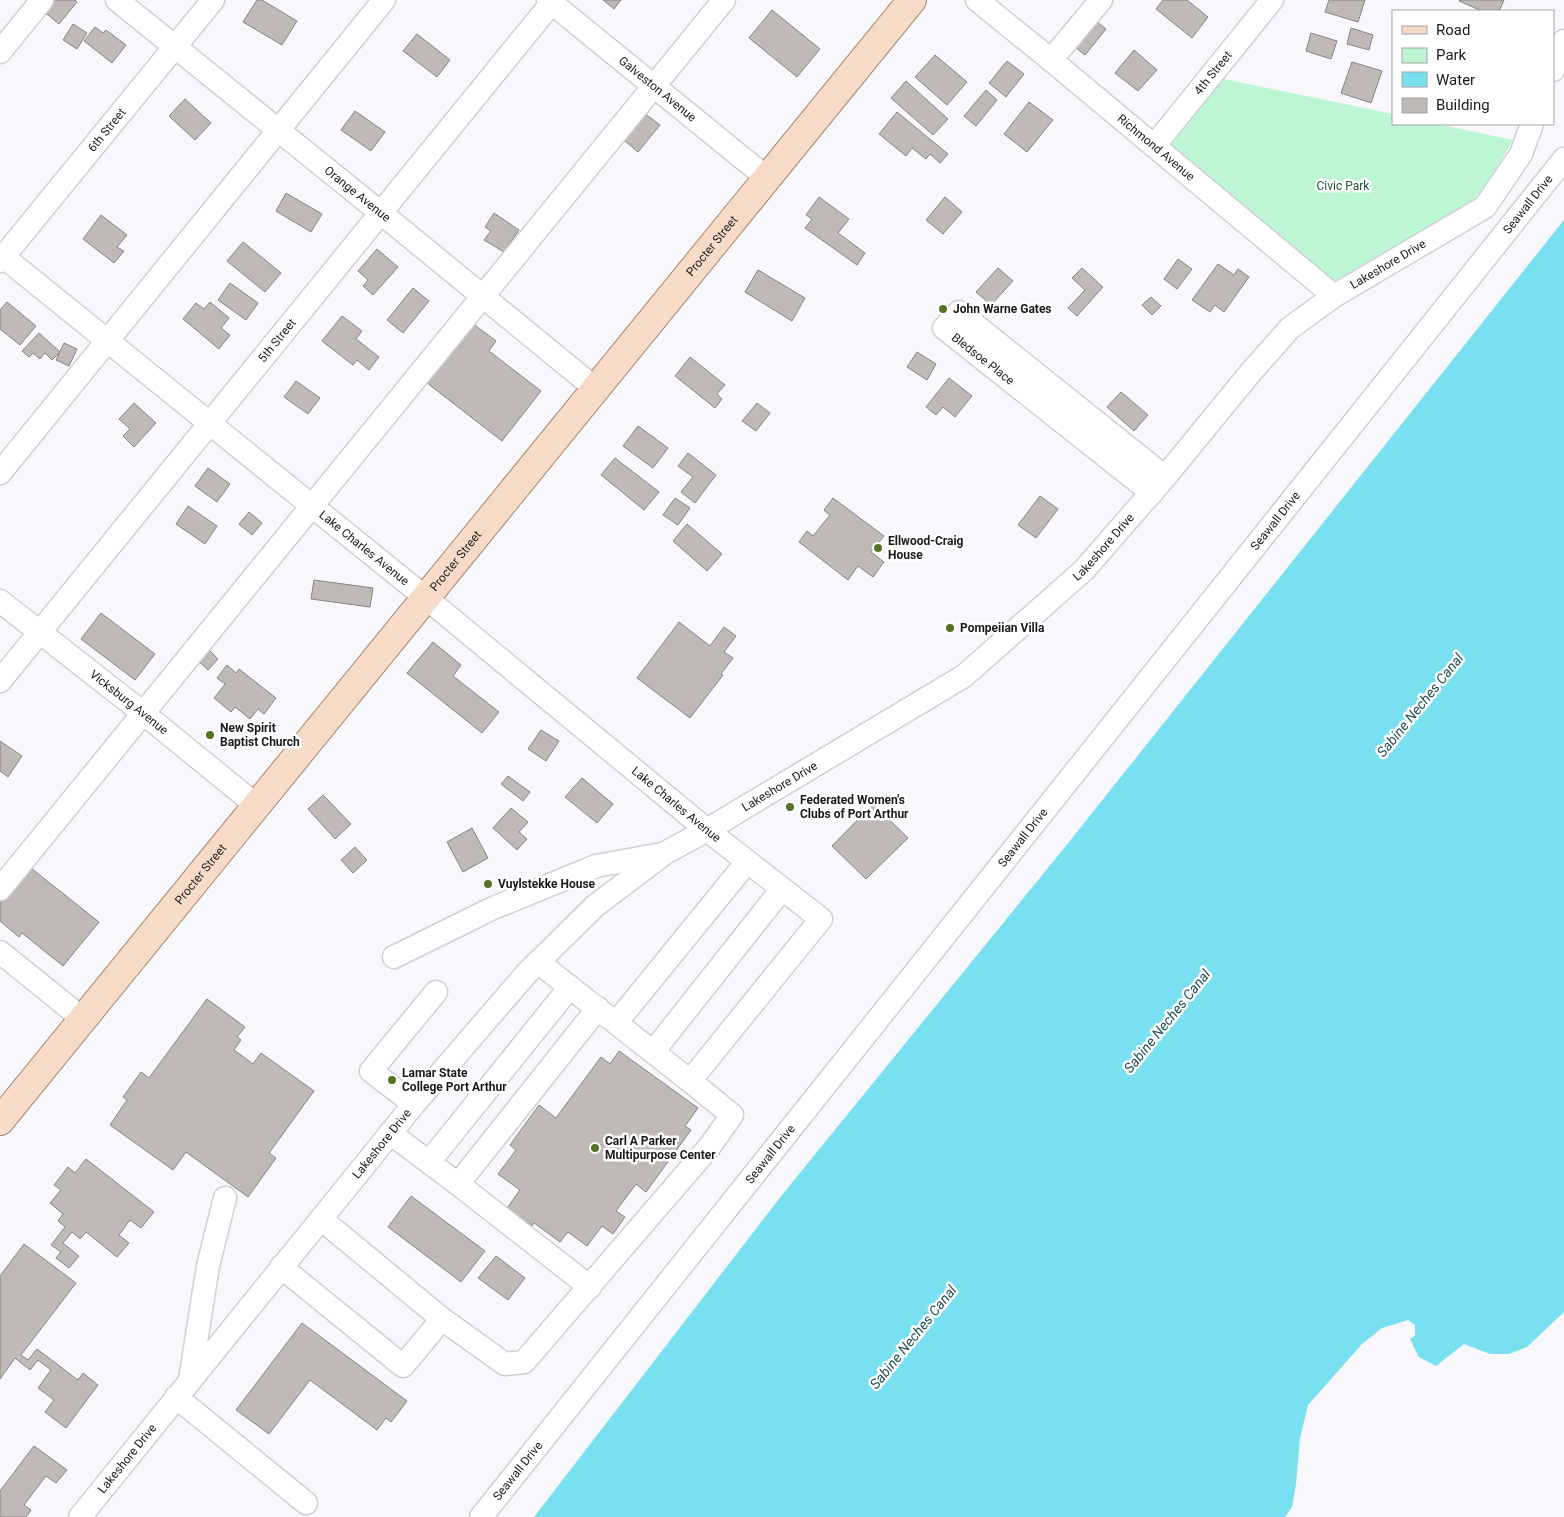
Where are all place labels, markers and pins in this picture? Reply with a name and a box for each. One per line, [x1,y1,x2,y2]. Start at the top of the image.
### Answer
place label: John Warne Gates [953,302,1052,316]
marker: John Warne Gates [937,303,949,315]
place label: Ellwood-Craig House [888,534,964,562]
marker: Ellwood-Craig House [872,542,884,554]
place label: Pompeiian Villa [960,621,1045,635]
marker: Pompeiian Villa [944,622,956,634]
place label: New Spirit Baptist Church [220,721,300,749]
marker: New Spirit Baptist Church [204,729,216,741]
place label: Federated Women's Clubs of Port Arthur [800,793,909,821]
marker: Federated Women's Clubs of Port Arthur [784,801,796,813]
place label: Vuylstekke House [498,877,596,891]
marker: Vuylstekke House [482,878,494,890]
place label: Lamar State College Port Arthur [402,1066,507,1094]
marker: Lamar State College Port Arthur [386,1074,398,1086]
place label: Carl A Parker Multipurpose Center [605,1134,716,1162]
marker: Carl A Parker Multipurpose Center [589,1142,601,1154]

